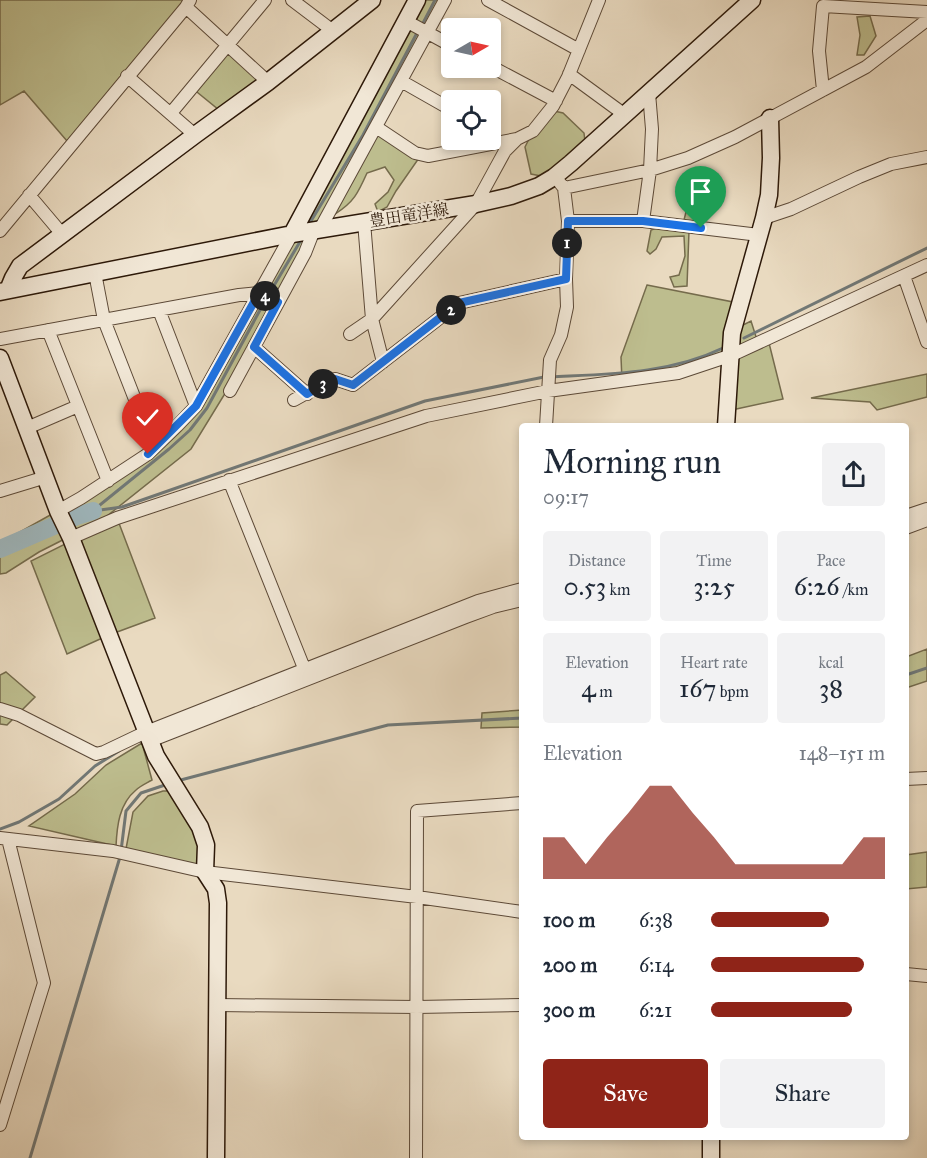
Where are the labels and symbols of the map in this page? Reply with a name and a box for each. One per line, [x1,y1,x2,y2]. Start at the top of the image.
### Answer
north arrow [441,18,501,78]
pin [675,166,726,228]
street label: 豊田竜洋線 [368,199,450,231]
pin: 1 [552,228,582,258]
pin: 4 [250,281,280,311]
pin: 2 [436,295,466,325]
pin: 3 [308,369,338,399]
pin [122,392,173,454]

